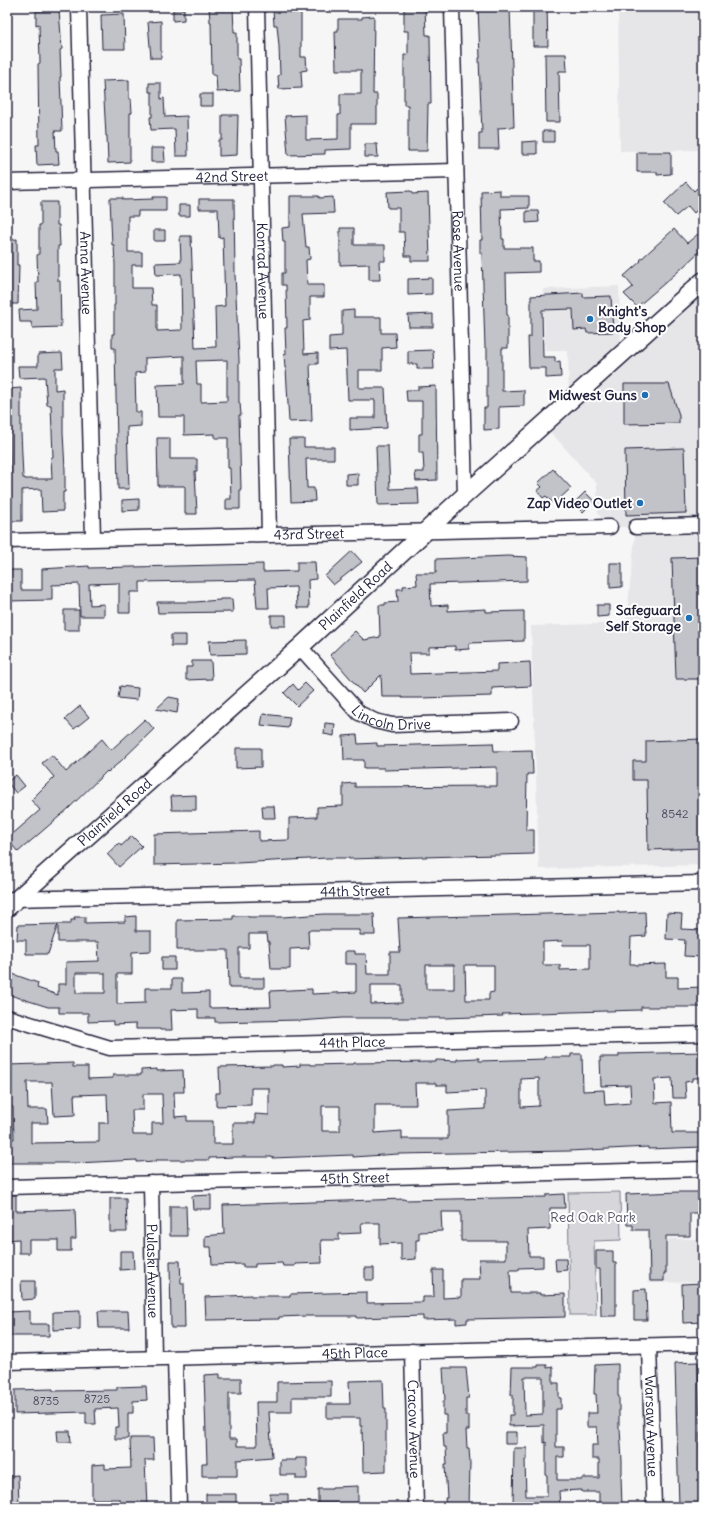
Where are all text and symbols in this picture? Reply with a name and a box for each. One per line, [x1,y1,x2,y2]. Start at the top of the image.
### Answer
street label: 42nd Street [195,167,269,186]
street label: Rose Avenue [448,210,469,292]
street label: Konrad Avenue [253,222,273,319]
street label: Anna Avenue [76,231,96,315]
place label: Knight's Body Shop [598,302,666,336]
marker: Knight's Body Shop [585,314,595,324]
place label: Midwest Guns [549,386,638,404]
marker: Midwest Guns [640,390,650,400]
place label: Zap Video Outlet [527,494,632,512]
marker: Zap Video Outlet [635,498,645,508]
street label: 43rd Street [273,524,345,544]
street label: Plainfield Road [315,557,396,634]
place label: Safeguard Self Storage [606,601,682,635]
marker: Safeguard Self Storage [684,613,694,623]
street label: Lincoln Drive [347,702,431,734]
street label: Plainfield Road [74,774,155,850]
house number: 8542 [661,806,689,821]
street label: 44th Street [320,881,390,901]
street label: 44th Place [319,1032,386,1052]
street label: 45th Street [320,1168,390,1188]
park label: Red Oak Park [550,1208,636,1226]
street label: Pulaski Avenue [143,1223,162,1318]
street label: 45th Place [322,1343,388,1363]
street label: Warsaw Avenue [641,1375,662,1477]
street label: Cracow Avenue [404,1379,424,1479]
house number: 8725 [84,1391,110,1406]
house number: 8735 [33,1393,59,1408]

